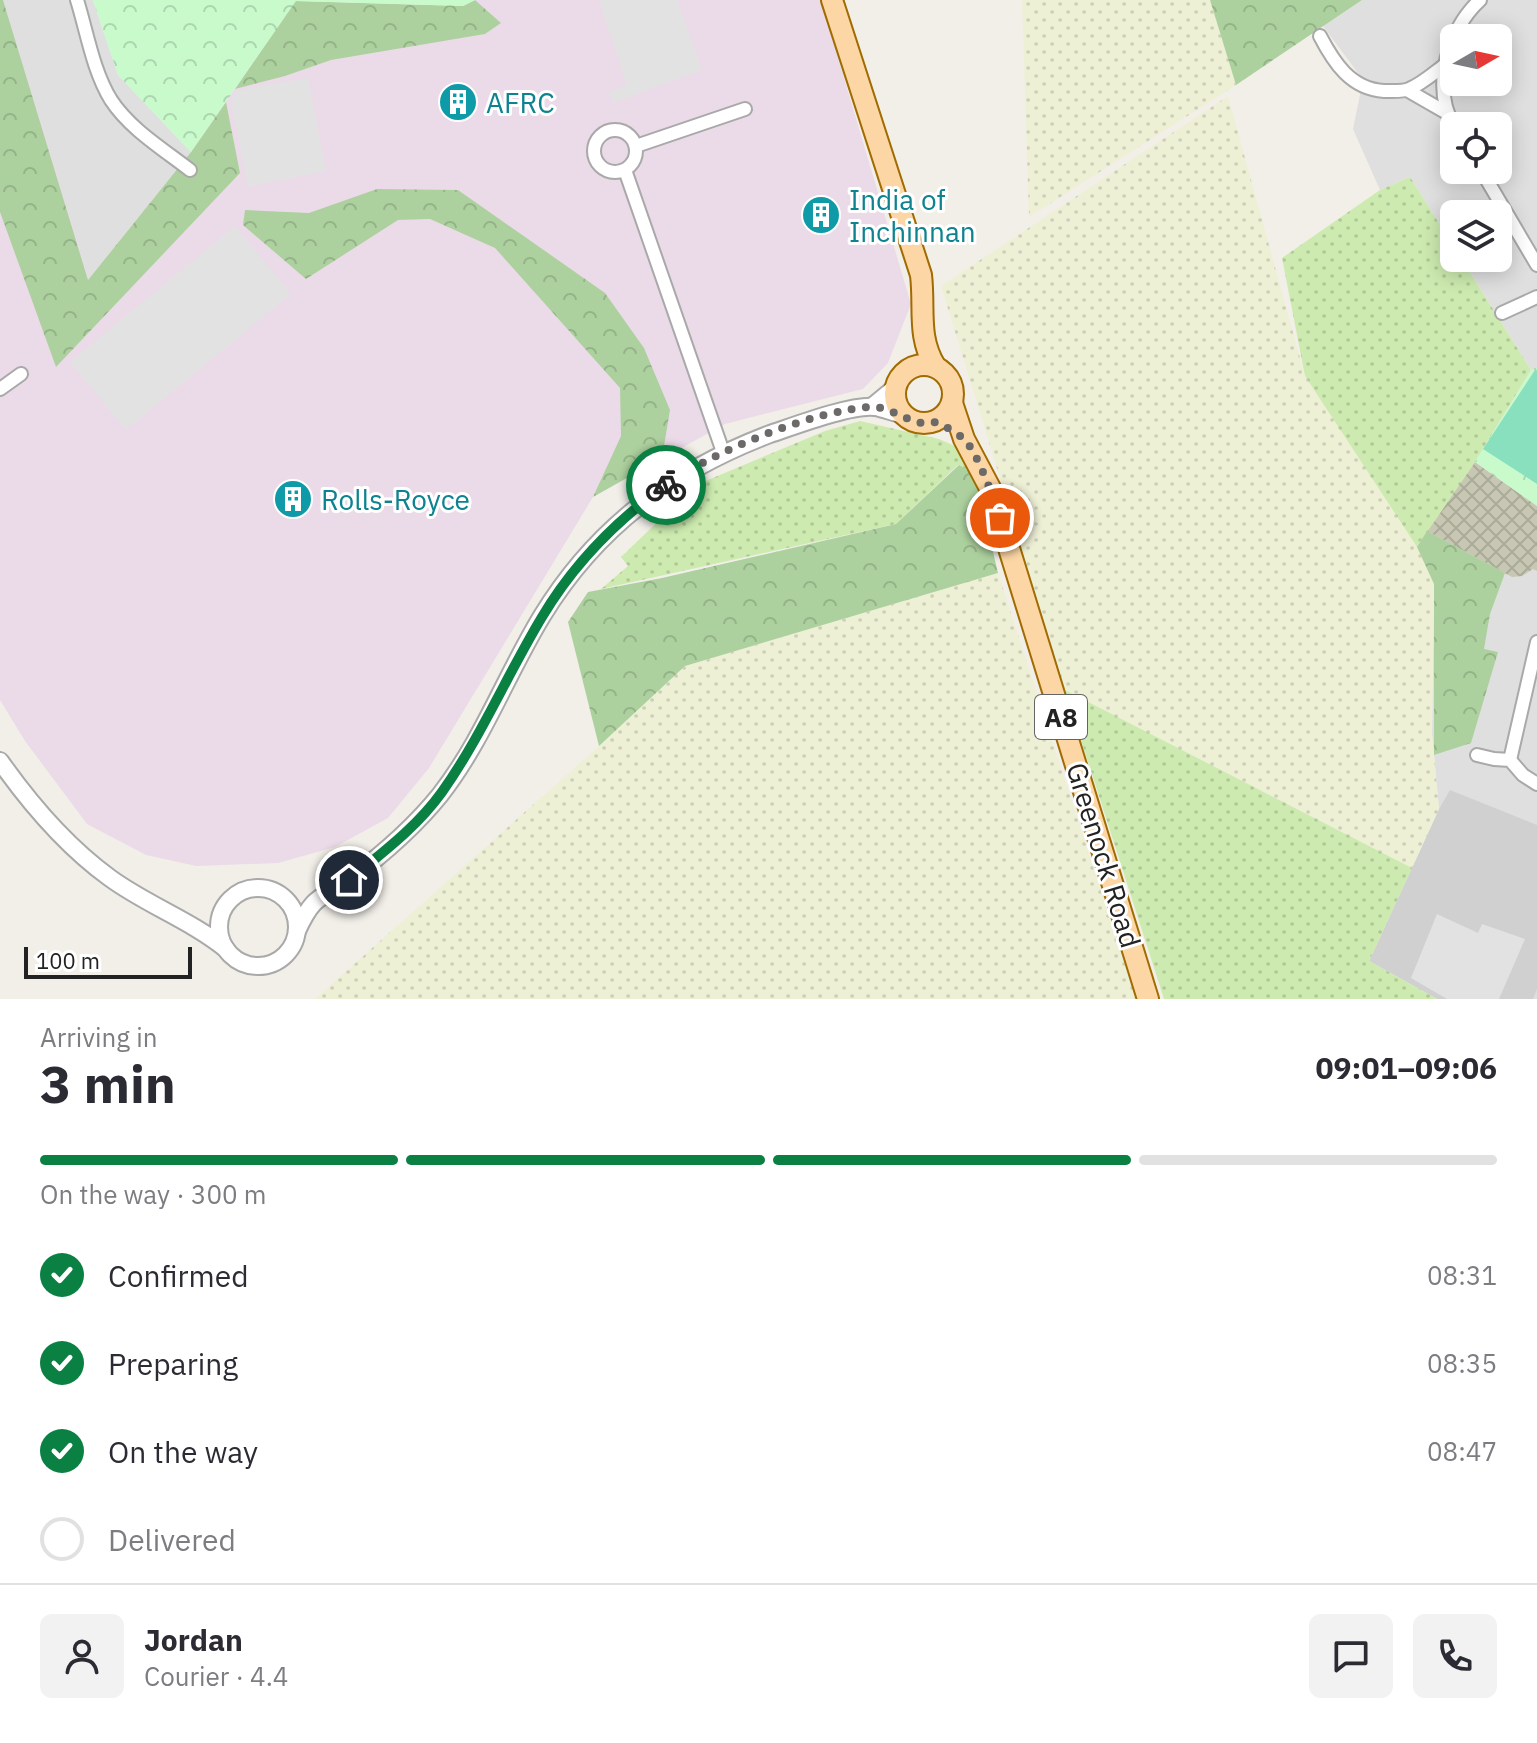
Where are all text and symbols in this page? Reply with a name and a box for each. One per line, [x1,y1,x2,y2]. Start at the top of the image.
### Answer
north arrow [1440,24,1512,96]
map controls [1440,24,1512,272]
building icon: AFRC [437,81,479,123]
place label: AFRC [486,84,555,121]
button: locate [1440,112,1512,184]
place label: India of Inchinnan [849,181,976,250]
building icon: India of Inchinnan [800,194,842,236]
button: layers [1440,200,1512,272]
courier [626,445,706,525]
icon: bike [644,463,688,507]
building icon: Rolls-Royce [272,478,314,520]
place label: Rolls-Royce [321,481,470,518]
pin [966,484,1034,552]
icon: bag [978,496,1022,540]
road number: A8 [1035,695,1087,739]
street label: Greenock Road [1058,758,1150,952]
pin [315,846,383,914]
icon: home [327,858,371,902]
scale bar [24,943,192,979]
text: 100 m [36,946,100,975]
text: Arriving in [40,1020,157,1054]
text: 09:01–09:06 [1316,1048,1497,1087]
text: 3 min [40,1050,176,1117]
text: On the way · 300 m [40,1177,266,1211]
icon: check [40,1253,84,1297]
text: Confirmed [108,1256,249,1295]
text: 08:31 [1427,1258,1497,1292]
icon: check [40,1341,84,1385]
text: Preparing [108,1344,238,1383]
text: 08:35 [1427,1346,1497,1380]
icon: check [40,1429,84,1473]
text: On the way [108,1432,258,1471]
text: 08:47 [1427,1434,1497,1468]
text: Delivered [108,1520,236,1559]
button: person [40,1614,124,1698]
button: chat [1309,1614,1393,1698]
button: phone [1413,1614,1497,1698]
text: Jordan [144,1620,243,1659]
text: Courier · 4.4 [144,1659,288,1693]

